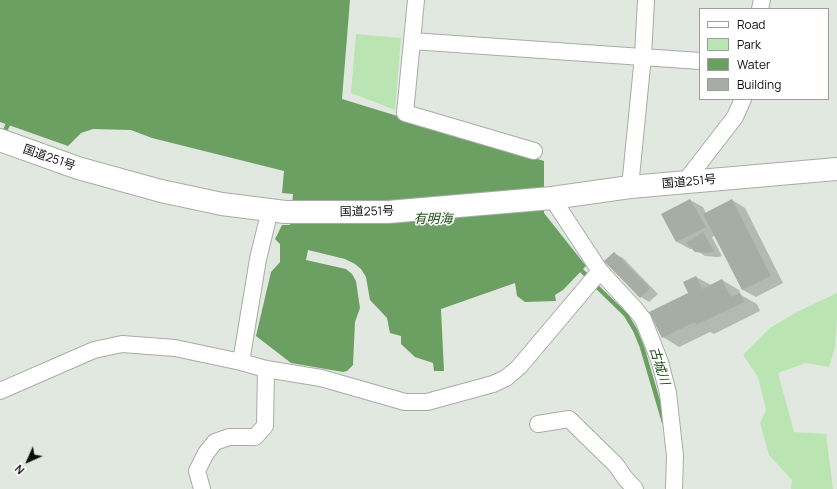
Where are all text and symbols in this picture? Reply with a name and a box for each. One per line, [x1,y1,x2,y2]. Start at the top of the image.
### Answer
legend [699,8,829,100]
text: Road [737,16,765,33]
text: Park [737,36,761,53]
text: Water [737,56,770,73]
text: Building [737,76,781,93]
street label: 国道251号 [21,142,77,174]
street label: 国道251号 [661,172,717,192]
street label: 国道251号 [340,204,394,220]
water label: 有明海 [414,211,452,227]
water label: 古城川 [646,345,672,387]
north arrow [8,441,48,481]
text: N [11,462,27,478]

